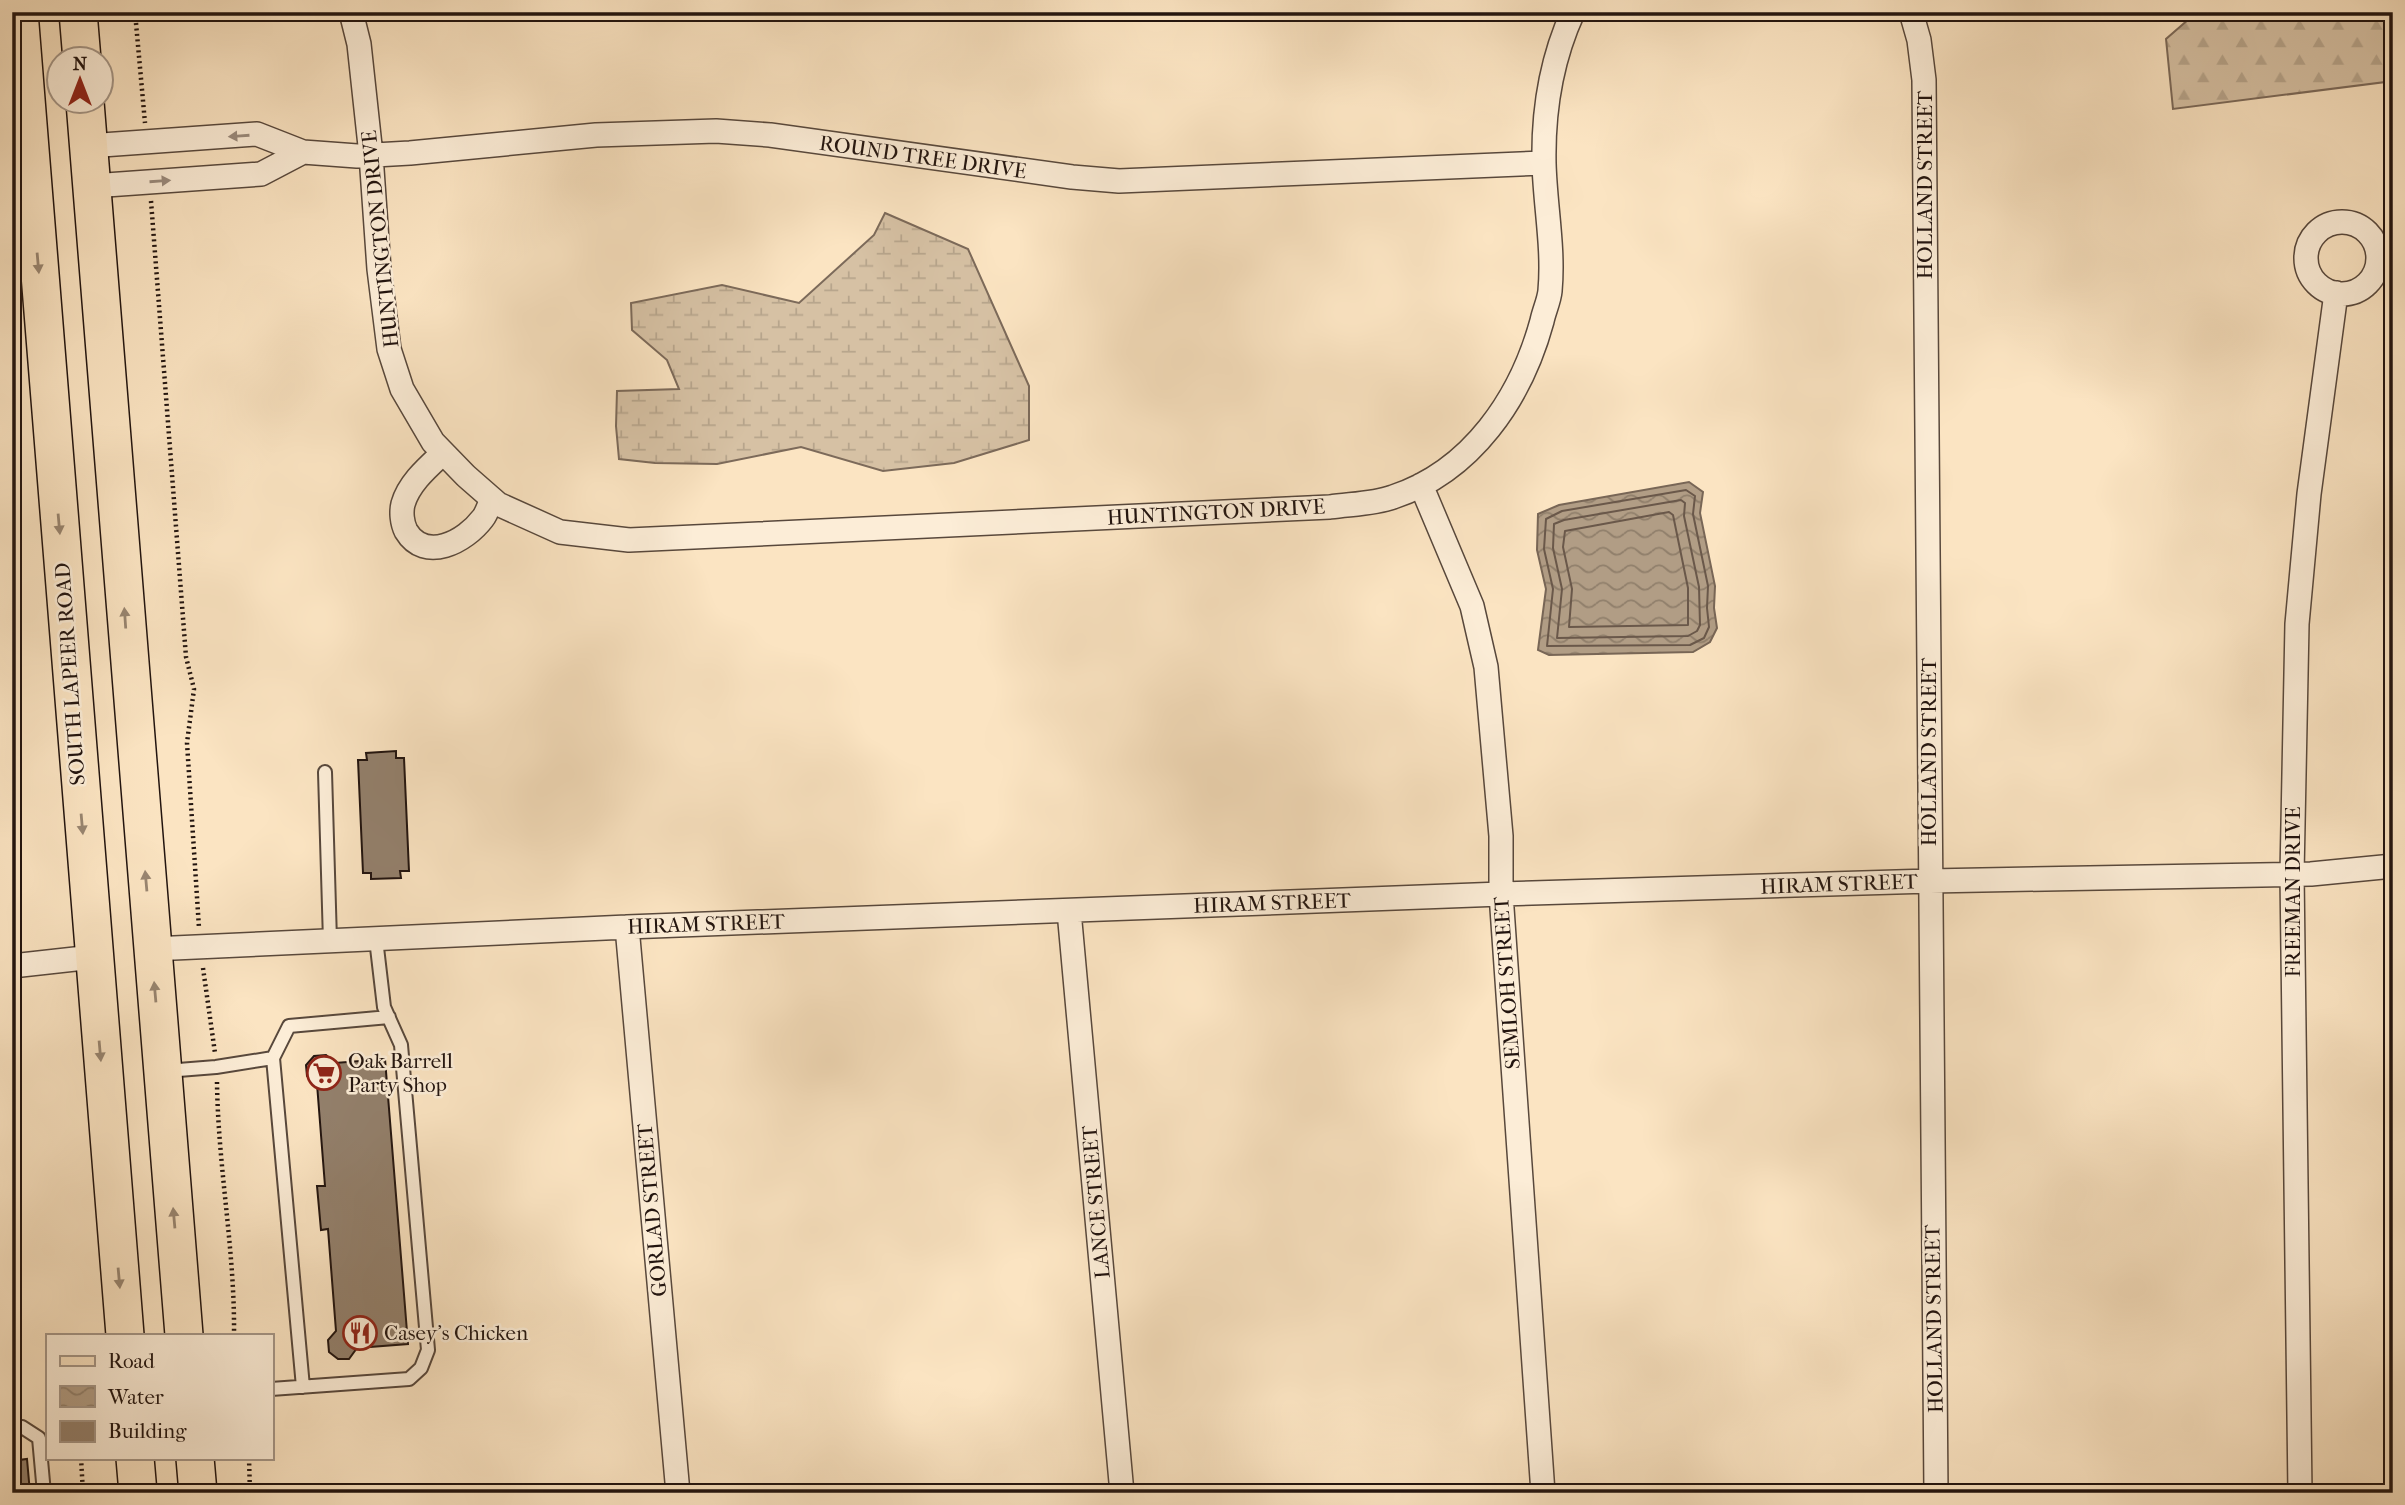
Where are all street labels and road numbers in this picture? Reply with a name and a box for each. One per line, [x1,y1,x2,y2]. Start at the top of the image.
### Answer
street label: HOLLAND STREET [1913,90,1937,279]
street label: HUNTINGTON DRIVE [357,129,403,349]
street label: ROUND TREE DRIVE [818,131,1028,183]
street label: HUNTINGTON DRIVE [1106,494,1326,530]
street label: SOUTH LAPEER ROAD [50,562,90,786]
street label: HOLLAND STREET [1917,657,1941,846]
street label: FREEMAN DRIVE [2281,806,2305,978]
street label: HIRAM STREET [1760,869,1919,899]
street label: HIRAM STREET [1193,888,1352,918]
street label: SEMLOH STREET [1489,895,1525,1070]
street label: HIRAM STREET [627,909,786,939]
street label: GORLAD STREET [632,1122,672,1298]
street label: LANCE STREET [1077,1124,1115,1280]
street label: HOLLAND STREET [1920,1224,1948,1413]

